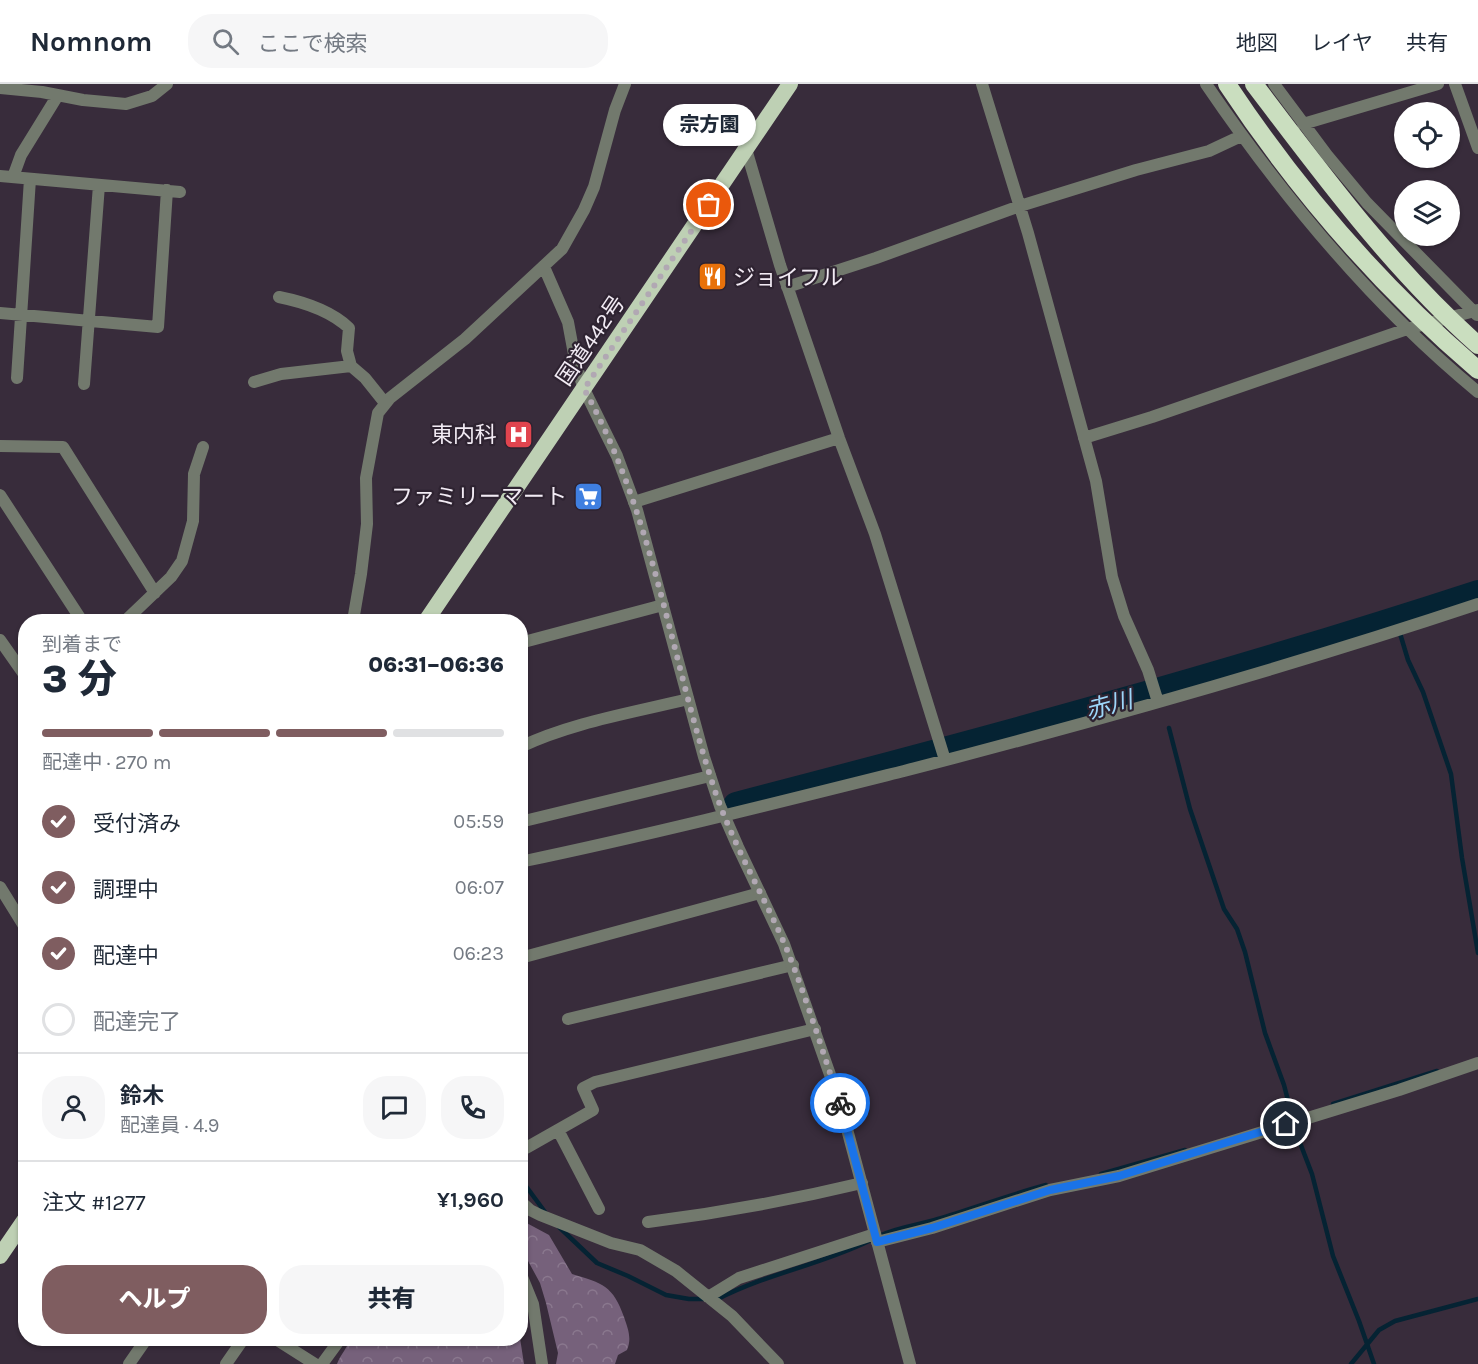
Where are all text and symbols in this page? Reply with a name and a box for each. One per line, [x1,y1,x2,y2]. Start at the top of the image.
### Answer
search box [188,14,608,68]
text: Nomnom [30,25,152,58]
icon: search [209,25,242,58]
text: ここで検索 [257,31,367,57]
text: 地図 [1236,31,1278,55]
text: レイヤ [1311,31,1373,55]
text: 共有 [1406,31,1448,55]
map controls [1394,102,1460,246]
button: locate [1394,102,1460,168]
callout: 宗方園 [662,103,756,145]
text: 宗方園 [680,113,740,136]
pin [683,179,734,230]
button: layers [1394,180,1460,246]
icon: bag [692,188,725,221]
restaurant icon: ジョイフル [696,261,728,293]
place label: ジョイフル [733,265,843,291]
street label: 国道442号 [551,290,630,391]
hospital icon: 東内科 [502,418,534,450]
place label: 東内科 [431,422,497,448]
supermarket icon: ファミリーマート [572,480,604,512]
place label: ファミリーマート [391,484,567,510]
text: 到着まで [42,633,122,656]
text: 06:31–06:36 [368,652,504,678]
text: 3 分 [42,656,117,702]
water label: 赤川 [1082,684,1139,725]
text: 配達中 · 270 m [42,751,171,774]
icon: check [42,805,75,838]
text: 05:59 [453,810,504,833]
text: 受付済み [93,811,181,837]
icon: check [42,871,75,904]
text: 06:07 [455,876,504,899]
text: 調理中 [93,877,159,903]
icon: check [42,937,75,970]
text: 06:23 [453,942,504,965]
text: 配達中 [93,943,159,969]
text: 配達完了 [93,1009,181,1035]
courier [810,1073,870,1133]
button: person [42,1076,105,1139]
button: chat [363,1076,426,1139]
button: phone [441,1076,504,1139]
text: 鈴木 [120,1083,164,1109]
icon: bike [824,1087,857,1120]
pin [1260,1098,1311,1149]
icon: home [1269,1107,1302,1140]
text: 配達員 · 4.9 [120,1114,219,1137]
text: ¥1,960 [437,1187,504,1213]
text: 注文 #1277 [42,1190,146,1216]
button: ヘルプ [42,1265,267,1334]
button: 共有 [279,1265,504,1334]

